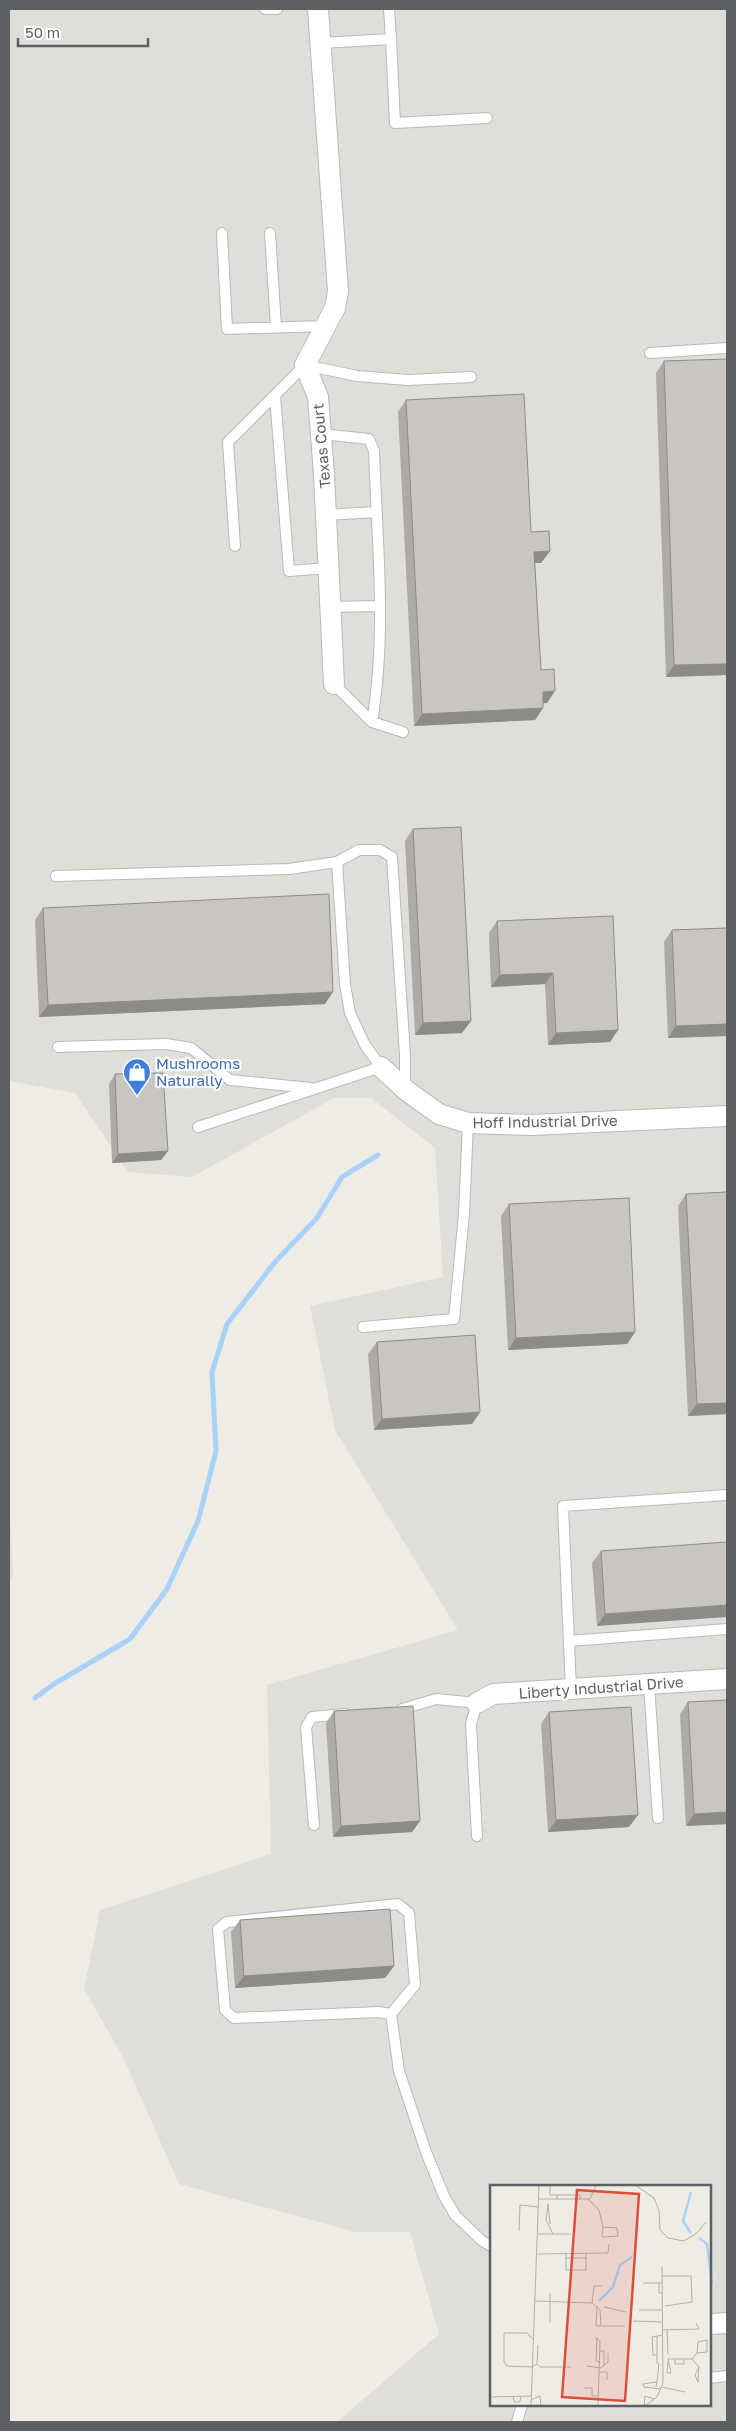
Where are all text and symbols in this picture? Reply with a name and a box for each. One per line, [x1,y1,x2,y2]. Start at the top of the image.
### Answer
scale bar [18,15,148,47]
text: 50 m [25,23,60,41]
street label: Texas Court [308,403,334,489]
place label: Mushrooms Naturally [156,1054,240,1089]
shop icon: Mushrooms Naturally [122,1057,152,1096]
street label: Hoff Industrial Drive [472,1111,618,1131]
street label: Liberty Industrial Drive [518,1672,684,1702]
inset map [490,2185,711,2406]

